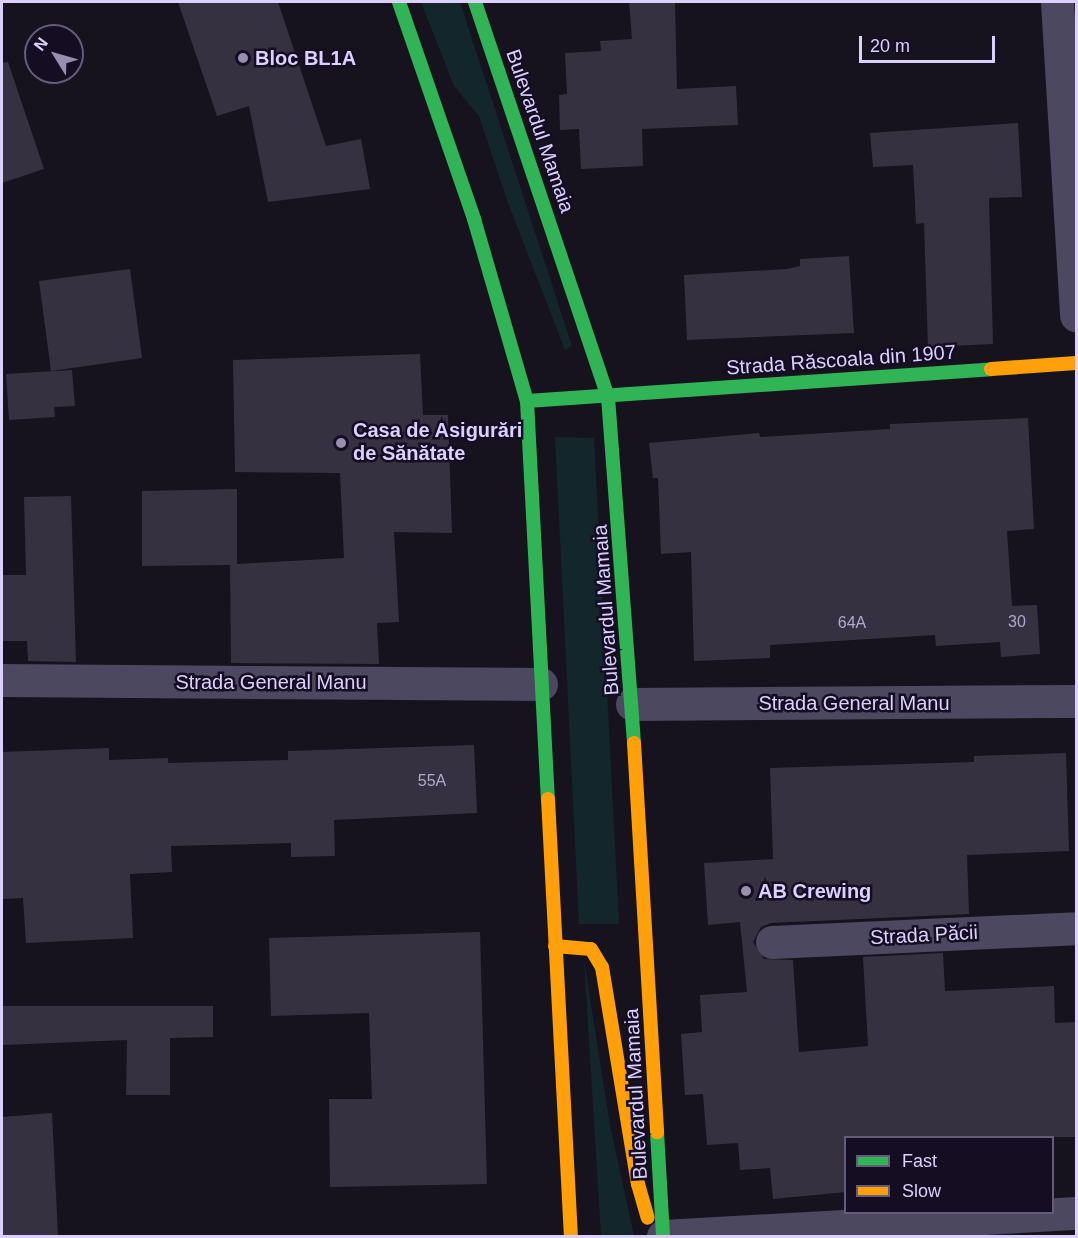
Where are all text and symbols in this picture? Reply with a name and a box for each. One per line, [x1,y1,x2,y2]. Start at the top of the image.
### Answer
north arrow [24,24,84,84]
scale bar [862,24,998,62]
text: N [31,34,51,54]
text: 20 m [870,36,910,56]
place label: Bloc BL1A [255,46,356,70]
street label: Bulevardul Mamaia [501,46,579,216]
marker: Bloc BL1A [236,51,250,65]
street label: Strada Răscoala din 1907 [725,340,957,380]
place label: Casa de Asigurări de Sănătate [353,419,523,466]
marker: Casa de Asigurări de Sănătate [334,436,348,450]
street label: Bulevardul Mamaia [588,524,624,696]
house number: 30 [1008,612,1026,632]
house number: 64A [838,613,866,633]
street label: Strada General Manu [175,670,367,694]
street label: Strada General Manu [758,691,950,715]
house number: 55A [418,771,446,791]
place label: AB Crewing [758,879,871,903]
marker: AB Crewing [739,884,753,898]
street label: Strada Păcii [870,920,978,950]
street label: Bulevardul Mamaia [620,1008,652,1180]
legend [844,1136,1054,1214]
text: Fast [902,1151,937,1171]
text: Slow [902,1181,941,1201]

